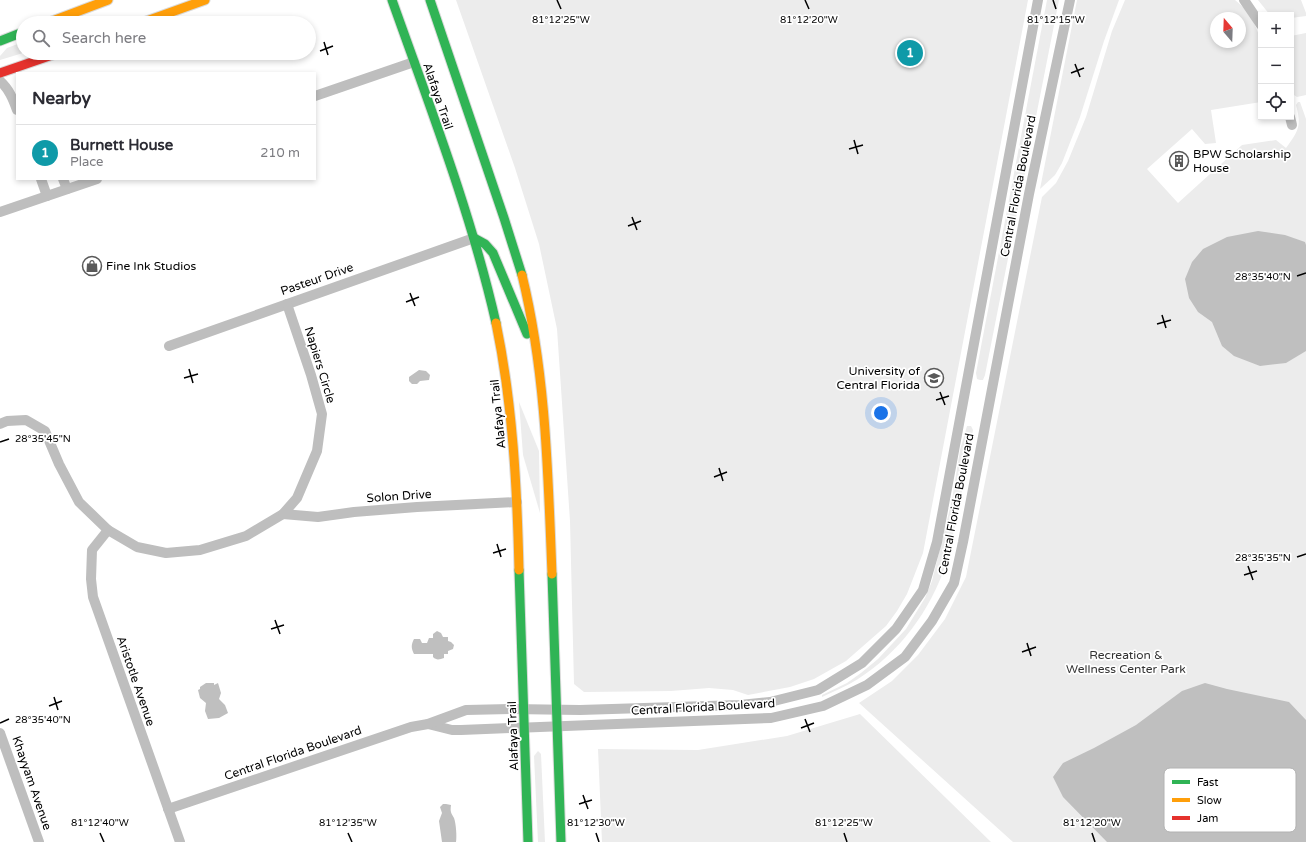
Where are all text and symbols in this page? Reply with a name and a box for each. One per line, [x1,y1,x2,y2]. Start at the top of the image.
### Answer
north arrow [1210,12,1246,48]
map controls [1258,12,1294,120]
button: + [1258,12,1294,48]
text: 81°12'25"W [532,14,590,26]
text: 81°12'20"W [780,14,838,26]
text: 81°12'15"W [1027,14,1085,26]
search box [16,16,316,60]
icon: search [30,27,52,49]
text: Search here [62,29,146,47]
pin: 1 [897,38,923,68]
button: − [1258,48,1294,84]
street label: Alafaya Trail [420,61,456,131]
button: locate [1258,84,1294,120]
text: Nearby [32,88,91,109]
street label: Central Florida Boulevard [997,114,1039,258]
text: Burnett House [70,136,173,154]
text: 1 [41,145,49,161]
text: 210 m [260,145,300,161]
place label: BPW Scholarship House [1193,147,1291,175]
building icon: BPW Scholarship House [1168,150,1190,172]
text: Place [70,154,103,170]
shop icon: Fine Ink Studios [81,255,103,277]
place label: Fine Ink Studios [106,259,197,273]
street label: Pasteur Drive [279,260,355,298]
text: 28°35'40"N [1235,271,1291,283]
street label: Napiers Circle [302,325,338,405]
place label: University of Central Florida [836,364,920,392]
school or university icon: University of Central Florida [923,367,945,389]
street label: Alafaya Trail [487,379,509,449]
your location [871,403,891,423]
street label: Central Florida Boulevard [935,432,977,576]
text: 28°35'45"N [15,433,71,445]
street label: Solon Drive [366,487,432,505]
text: 28°35'35"N [1235,552,1291,564]
street label: Aristotle Avenue [114,634,158,728]
park label: Recreation & Wellness Center Park [1066,648,1186,676]
street label: Central Florida Boulevard [631,696,775,718]
street label: Alafaya Trail [505,701,521,771]
text: 28°35'40"N [15,714,71,726]
street label: Central Florida Boulevard [223,723,363,783]
street label: Khayyam Avenue [9,734,55,832]
legend [1164,768,1296,832]
text: Fast [1197,776,1218,789]
text: Slow [1197,794,1222,807]
text: Jam [1197,812,1218,825]
text: 81°12'40"W [71,817,129,829]
text: 81°12'35"W [319,817,377,829]
text: 81°12'30"W [567,817,625,829]
text: 81°12'25"W [815,817,873,829]
text: 81°12'20"W [1063,817,1121,829]

